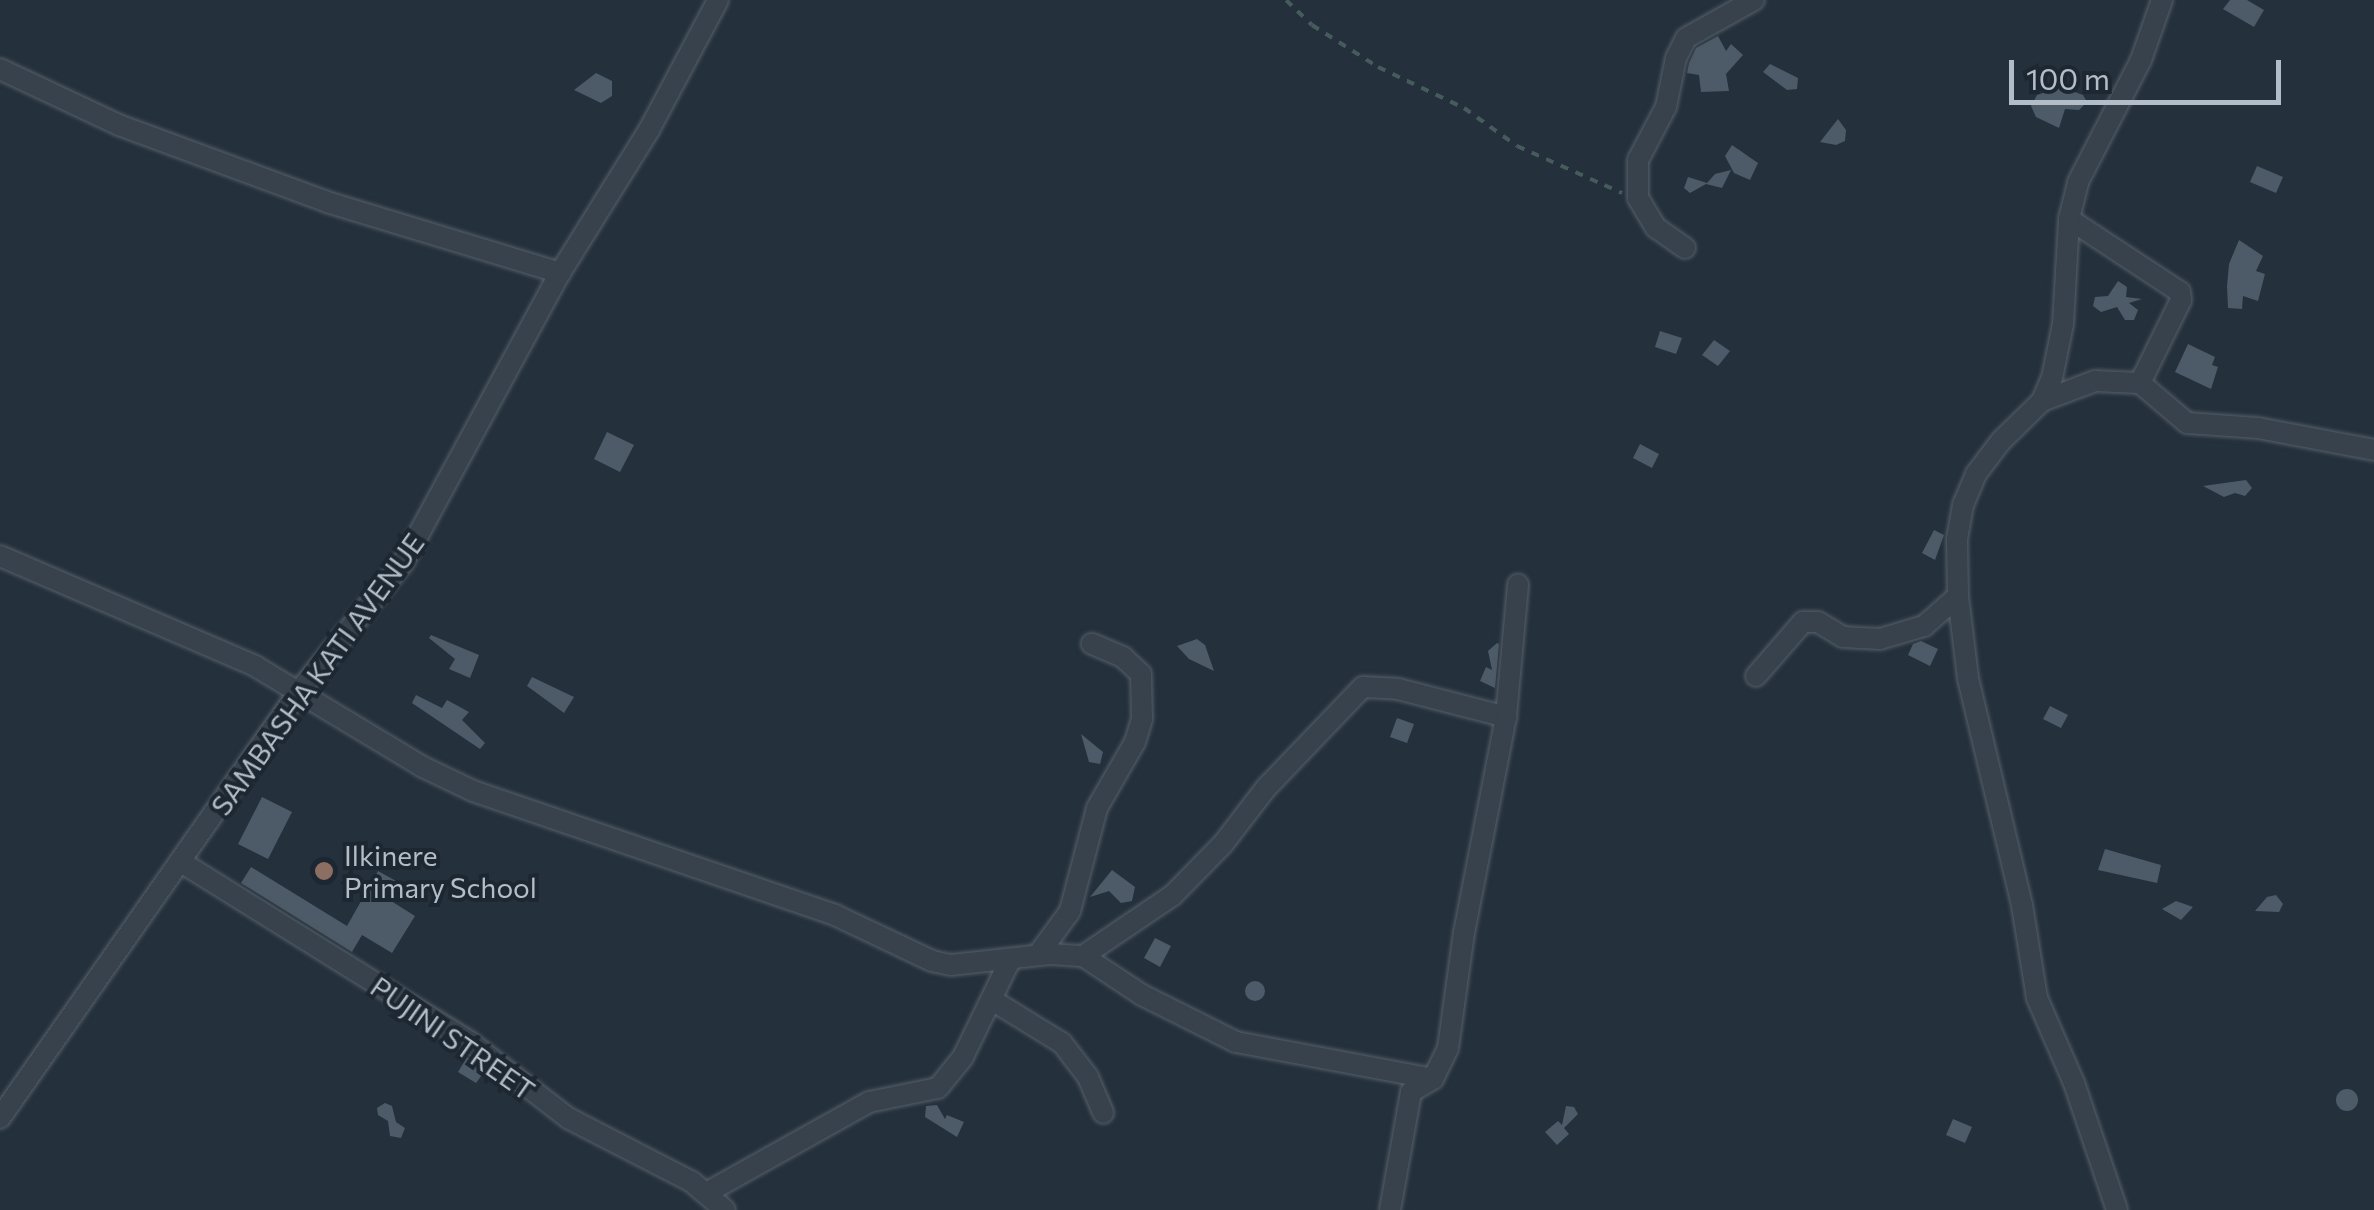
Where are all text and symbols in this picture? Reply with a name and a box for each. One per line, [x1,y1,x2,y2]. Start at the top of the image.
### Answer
scale bar [2014,40,2286,102]
text: 100 m [2026,59,2110,96]
street label: SAMBASHA KATI AVENUE [203,527,431,821]
place label: Ilkinere Primary School [344,838,537,904]
marker: Ilkinere Primary School [313,860,335,882]
street label: PUJINI STREET [365,969,541,1107]

